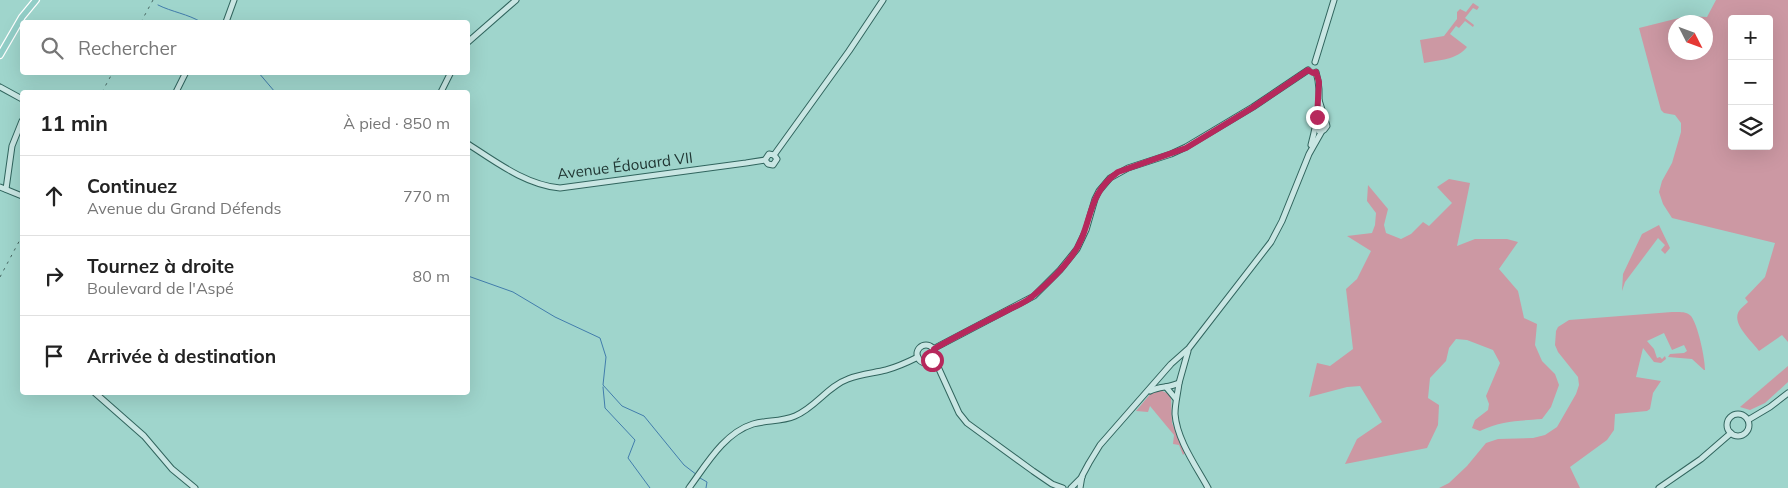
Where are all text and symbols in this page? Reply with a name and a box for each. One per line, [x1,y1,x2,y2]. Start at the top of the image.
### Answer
north arrow [1668,15,1713,60]
map controls [1728,15,1773,150]
button: + [1728,15,1773,60]
search box [20,20,470,75]
icon: search [38,34,66,62]
text: Rechercher [78,36,177,60]
button: − [1728,60,1773,105]
button: layers [1728,105,1773,150]
route end [1306,106,1329,129]
text: 11 min [40,110,108,136]
text: À pied · 850 m [343,113,450,133]
street label: Avenue Édouard VII [556,148,694,183]
text: Continuez [87,174,177,198]
icon: ahead [40,182,68,210]
text: 770 m [403,186,450,206]
text: Avenue du Grand Défends [87,198,282,218]
text: Tournez à droite [87,254,234,278]
icon: right [40,262,68,290]
text: 80 m [413,266,450,286]
text: Boulevard de l'Aspé [87,278,234,298]
icon: arrive [40,342,68,370]
text: Arrivée à destination [87,344,276,368]
route start [921,349,944,372]

